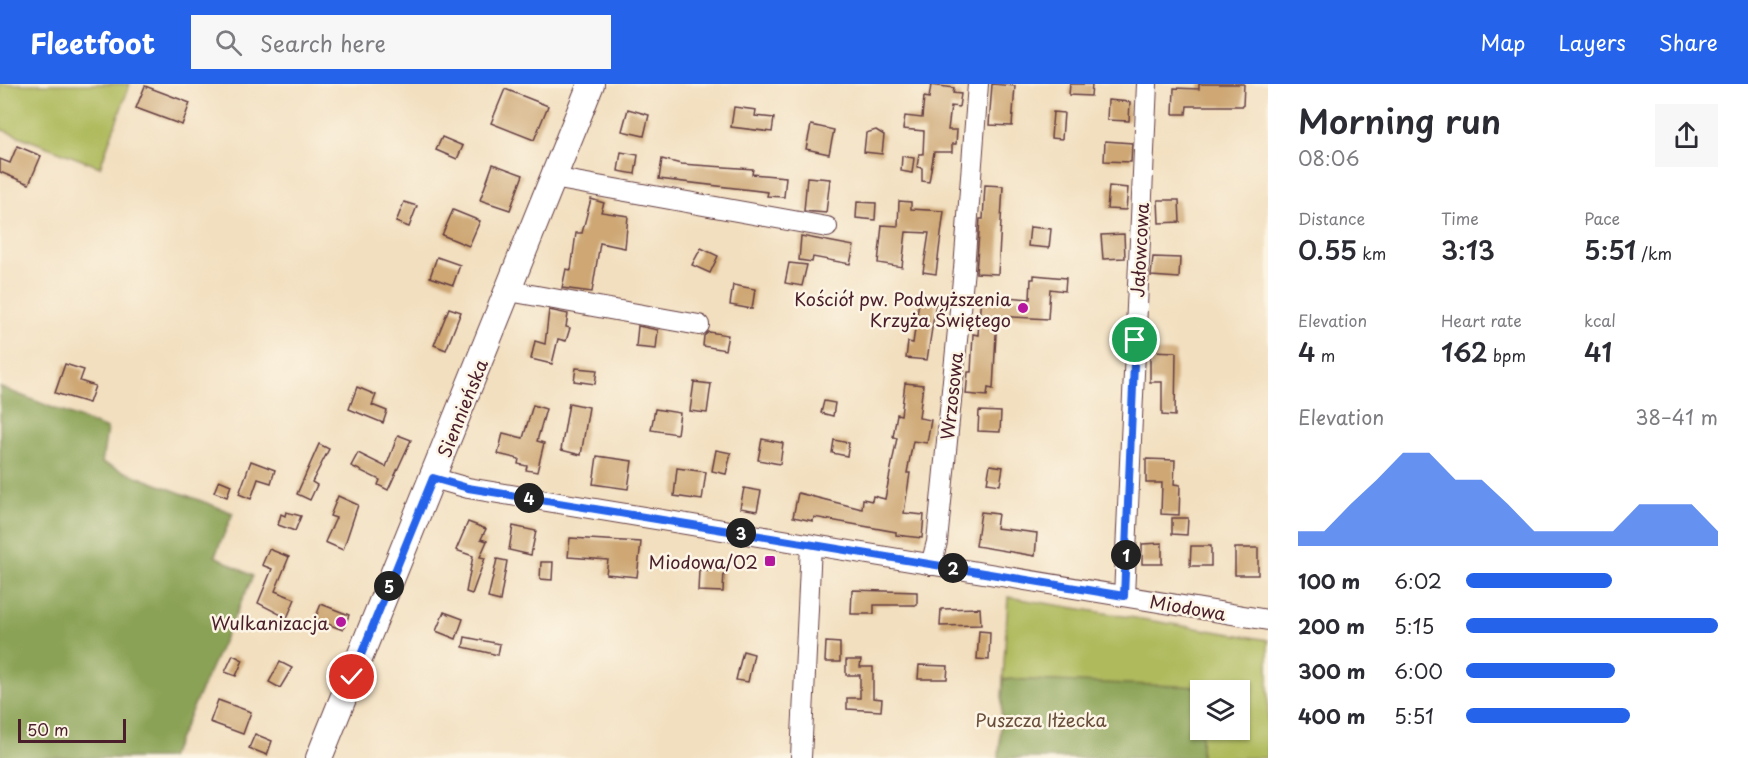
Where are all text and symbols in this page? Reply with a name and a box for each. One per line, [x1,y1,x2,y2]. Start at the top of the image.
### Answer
search box [191,15,611,69]
text: Fleetfoot [30,21,155,64]
icon: search [212,26,245,59]
text: Search here [260,26,386,59]
text: Map [1481,26,1525,58]
text: Layers [1558,26,1626,58]
text: Share [1659,26,1718,58]
text: Morning run [1298,95,1501,145]
button: share [1655,104,1718,167]
text: 08:06 [1298,143,1359,173]
street label: Jałowcowa [1123,201,1155,298]
text: Distance [1298,206,1365,230]
text: Time [1441,206,1479,230]
text: Pace [1584,206,1620,230]
text: 0.55 [1298,230,1357,269]
text: 3:13 [1441,230,1495,269]
text: 5:51 [1584,230,1636,269]
text: km [1357,241,1386,265]
text: /km [1636,241,1672,265]
place label: Kościół pw. Podwyższenia Krzyża Świętego [794,285,1011,333]
marker: Kościół pw. Podwyższenia Krzyża Świętego [1016,301,1030,315]
text: Elevation [1298,308,1367,332]
text: Heart rate [1441,308,1522,332]
text: kcal [1584,308,1616,332]
pin [1109,314,1160,365]
icon: arrive [1118,323,1151,356]
text: 4 [1298,332,1316,371]
text: 162 [1441,332,1488,371]
text: 41 [1584,332,1612,371]
text: m [1316,343,1335,367]
text: bpm [1488,343,1526,367]
street label: Wrzosowa [933,350,969,441]
street label: Siennieńska [430,354,494,461]
text: Elevation [1298,402,1384,432]
text: 38–41 m [1635,402,1718,432]
pin: 4 [514,483,544,513]
text: 4 [524,486,534,510]
pin: 3 [726,518,756,548]
text: 3 [736,521,746,545]
pin: 1 [1111,540,1141,570]
text: 1 [1122,543,1130,567]
place label: Miodowa/02 [649,548,758,575]
pin: 2 [938,553,968,583]
marker: Miodowa/02 [763,554,777,568]
text: 2 [947,556,959,580]
text: 100 m [1298,566,1360,596]
text: 6:02 [1394,566,1442,596]
pin: 5 [374,571,404,601]
text: 5 [384,574,394,598]
street label: Miodowa [1148,587,1229,627]
place label: Wulkanizacja [211,609,329,636]
text: 200 m [1298,611,1365,641]
text: 5:15 [1394,611,1434,641]
marker: Wulkanizacja [334,615,348,629]
pin [326,651,377,702]
text: 300 m [1298,656,1366,686]
text: 6:00 [1394,656,1443,686]
icon: check [335,660,368,693]
map controls [1190,680,1250,740]
button: layers [1190,680,1250,740]
text: 400 m [1298,701,1366,731]
text: 5:51 [1394,701,1434,731]
park label: Puszcza Iłżecka [975,706,1108,733]
scale bar [18,716,126,744]
text: 50 m [27,717,68,741]

